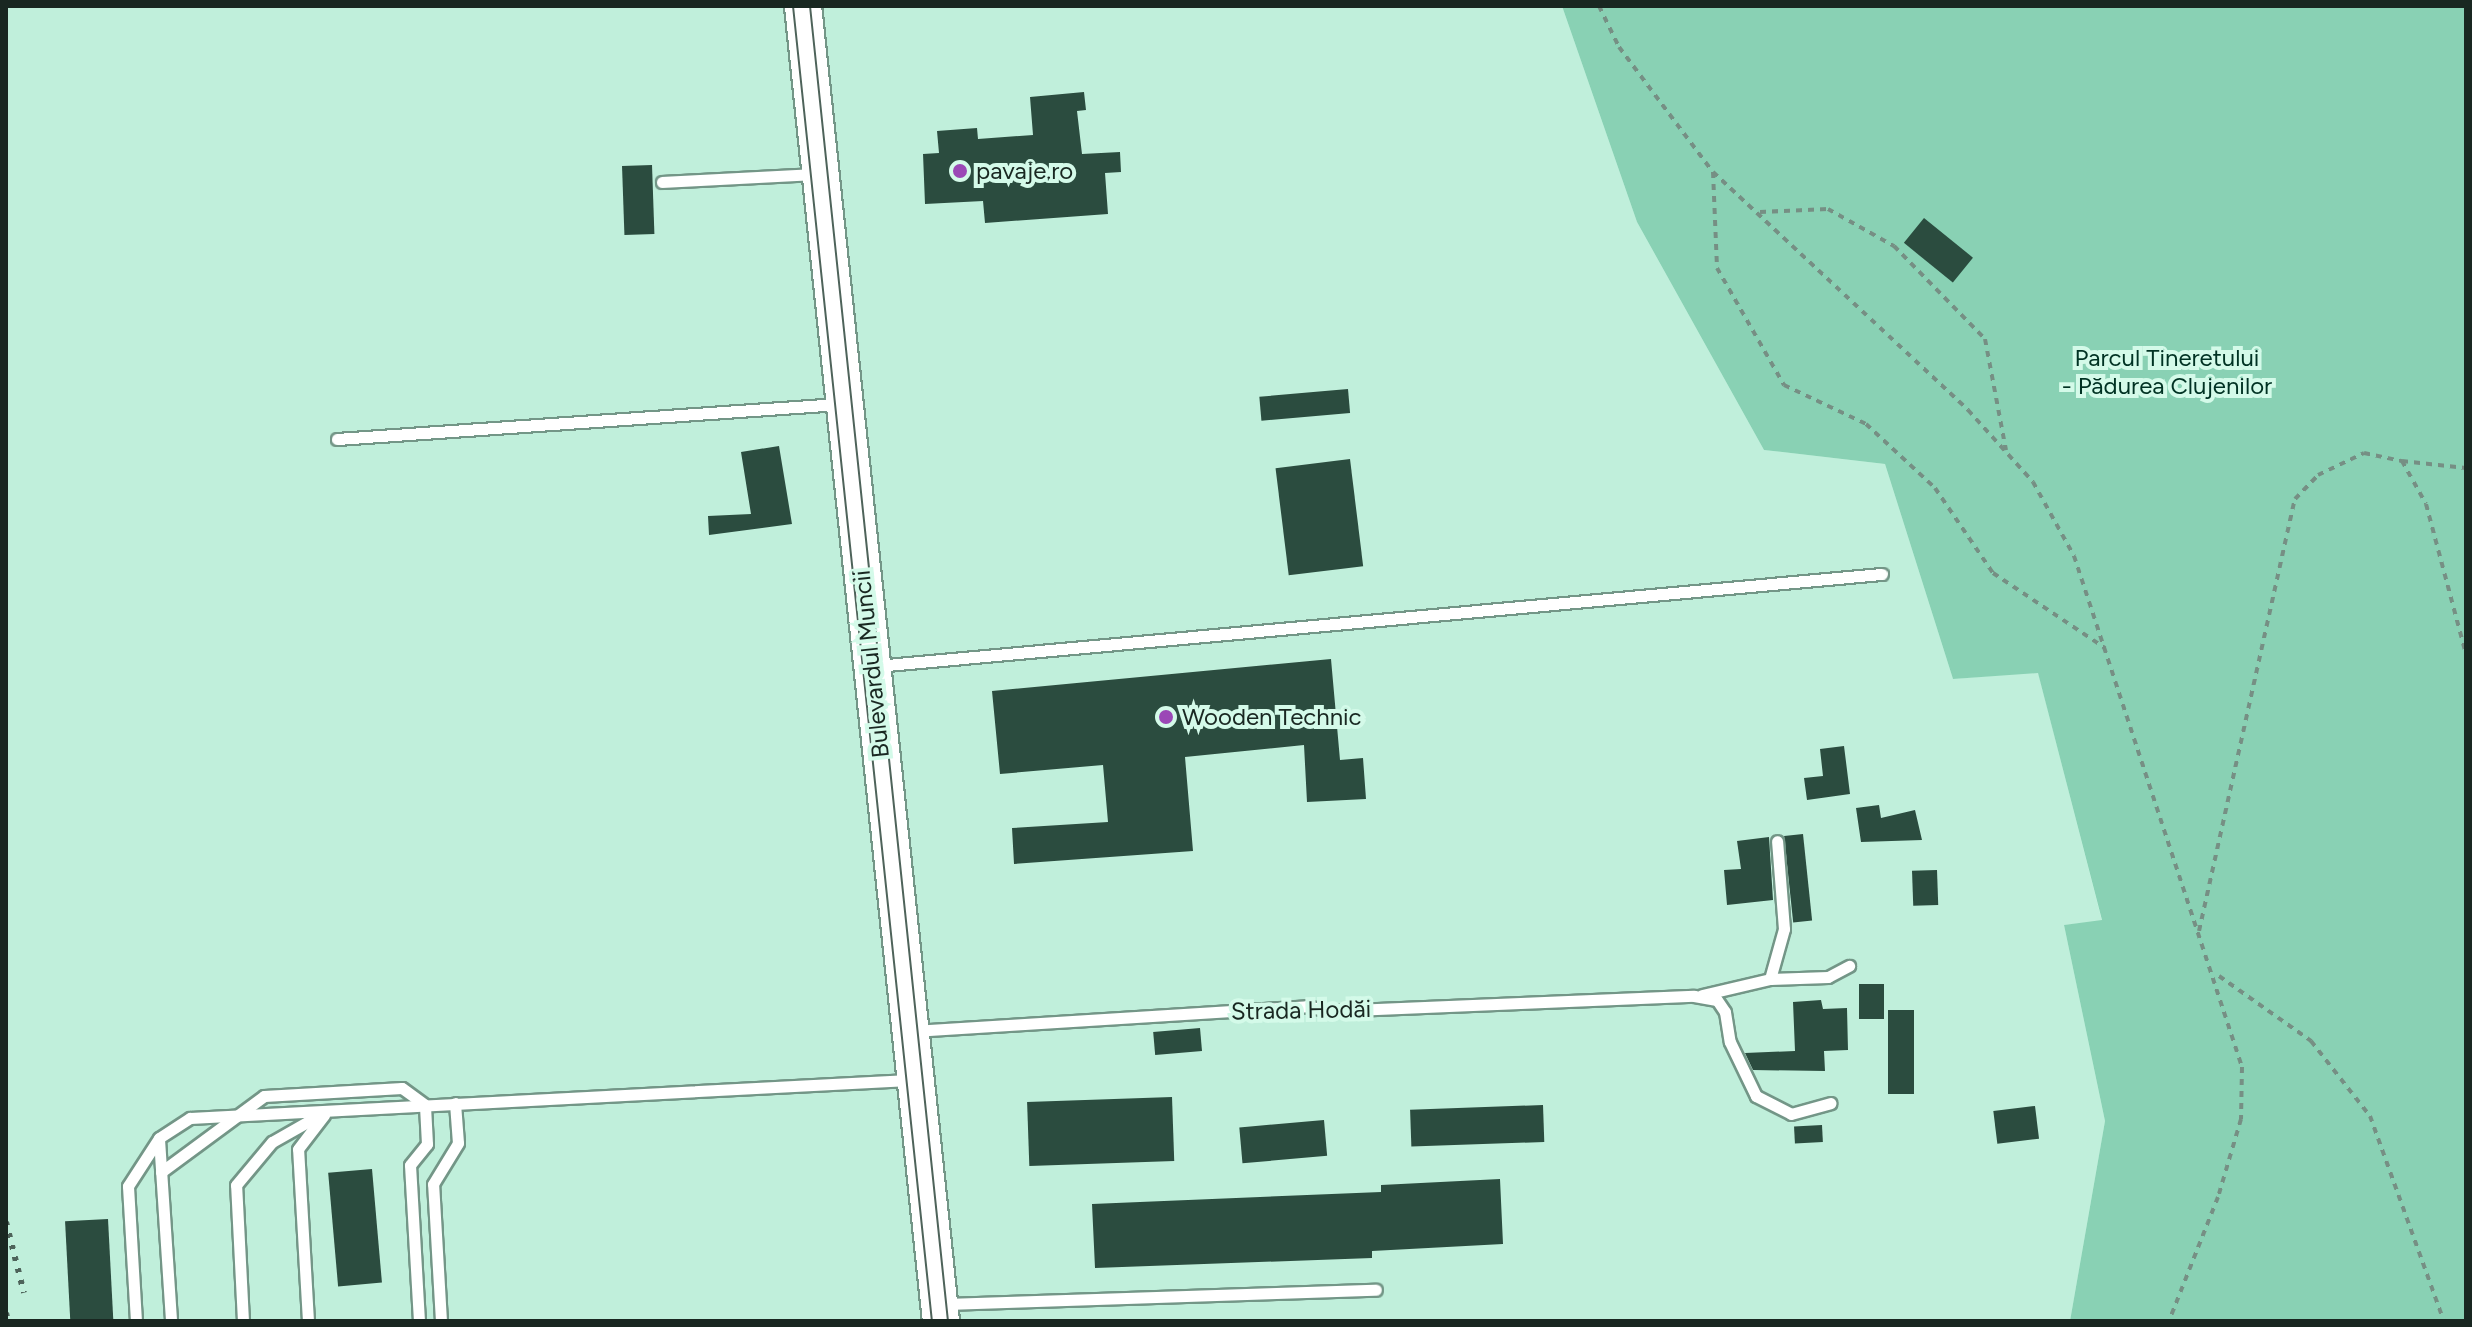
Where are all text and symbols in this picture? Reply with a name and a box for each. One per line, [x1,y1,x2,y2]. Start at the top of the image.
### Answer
place label: pavaje.ro [976,157,1073,185]
marker: pavaje.ro [951,162,969,180]
park label: Parcul Tineretului - Pădurea Clujenilor [2062,344,2272,400]
street label: Bulevardul Muncii [847,569,895,759]
place label: Wooden Technic [1182,703,1362,731]
marker: Wooden Technic [1157,708,1175,726]
street label: Strada Hodăi [1231,994,1371,1026]

